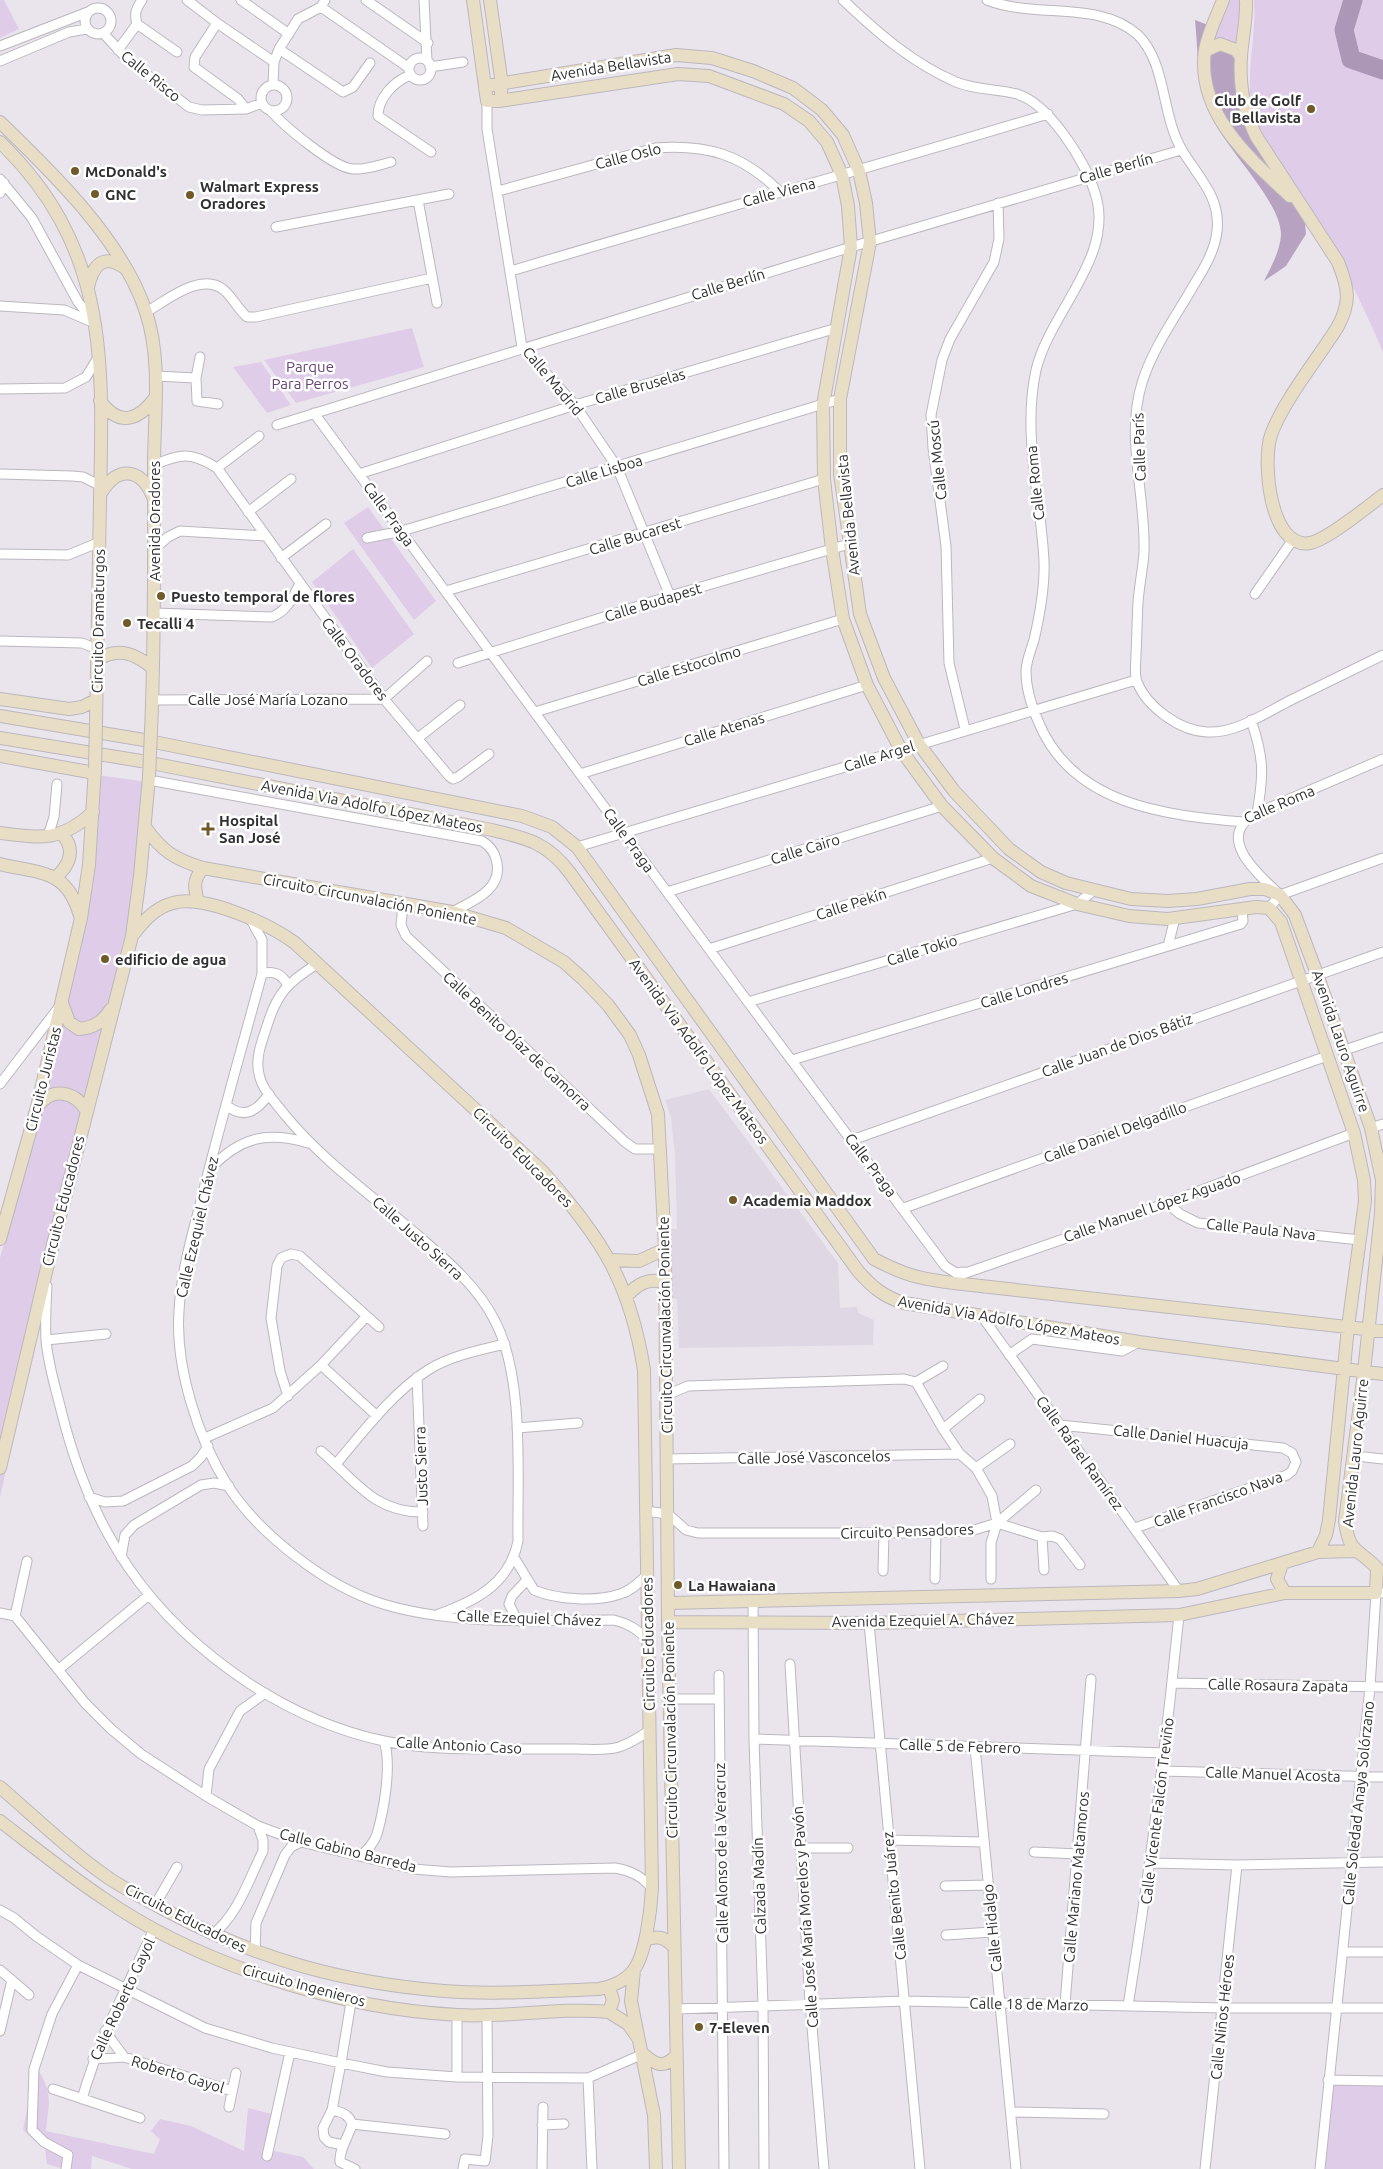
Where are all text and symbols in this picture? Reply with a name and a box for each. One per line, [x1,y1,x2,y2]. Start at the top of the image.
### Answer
street label: Calle Risco [118,47,184,105]
street label: Avenida Bellavista [550,48,672,84]
place label: Club de Golf Bellavista [1214,92,1302,126]
marker: Club de Golf Bellavista [1305,103,1317,115]
street label: Calle Oslo [593,140,663,172]
street label: Calle Berlín [1077,149,1155,187]
place label: McDonald's [85,163,167,180]
marker: McDonald's [69,165,81,177]
street label: Calle Viena [741,174,817,210]
place label: Walmart Express Oradores [200,178,319,212]
place label: GNC [105,186,137,203]
marker: GNC [89,188,101,200]
marker: Walmart Express Oradores [184,189,196,201]
street label: Calle Berlín [689,265,767,303]
street label: Calle Madrid [519,343,587,419]
park label: Parque Para Perros [272,358,348,392]
street label: Calle Bruselas [593,365,687,407]
street label: Calle París [1129,412,1149,482]
street label: Calle Moscú [924,419,950,501]
street label: Calle Roma [1023,445,1047,521]
street label: Calle Lisboa [563,451,645,491]
street label: Avenida Bellavista [833,454,863,576]
street label: Avenida Oradores [146,461,163,581]
street label: Calle Praga [360,479,418,549]
street label: Calle Bucarest [587,514,683,558]
street label: Circuito Dramaturgos [88,549,108,693]
street label: Calle Budapest [602,579,704,625]
place label: Puesto temporal de flores [171,588,355,605]
marker: Puesto temporal de flores [155,590,167,602]
street label: Calle Oradores [318,614,392,704]
place label: Tecalli 4 [137,615,194,632]
marker: Tecalli 4 [121,617,133,629]
street label: Calle Estocolmo [635,642,743,690]
street label: Calle José María Lozano [188,691,348,708]
street label: Calle Atenas [682,709,766,749]
street label: Calle Argel [842,737,916,775]
street label: Avenida Via Adolfo López Mateos [260,776,484,836]
street label: Calle Roma [1241,781,1317,827]
street label: Calle Praga [600,805,658,875]
place label: Hospital San José [219,812,281,846]
marker: Hospital San José [201,822,215,836]
street label: Calle Cairo [768,830,842,868]
street label: Circuito Circunvalación Poniente [262,870,478,928]
street label: Calle Pekín [814,885,888,923]
street label: Calle Tokio [885,931,959,969]
place label: edificio de agua [115,951,226,968]
marker: edificio de agua [99,953,111,965]
street label: Avenida Via Adolfo López Mateos [626,955,772,1147]
street label: Calle Benito Díaz de Gamorra [440,968,594,1114]
street label: Avenida Lauro Aguirre [1309,968,1373,1114]
street label: Calle Londres [978,969,1070,1011]
street label: Calle Juan de Dios Bátiz [1039,1010,1195,1080]
street label: Circuito Juristas [22,1025,64,1133]
street label: Calle Daniel Delgadillo [1041,1098,1189,1166]
street label: Circuito Educadores [470,1104,576,1210]
street label: Calle Praga [842,1130,900,1200]
street label: Circuito Educadores [39,1134,87,1268]
street label: Calle Ezequiel Chávez [172,1155,222,1299]
street label: Calle Manuel López Aguado [1061,1169,1243,1245]
place label: Academia Maddox [743,1192,871,1209]
street label: Calle Justo Sierra [369,1193,467,1283]
marker: Academia Maddox [727,1194,739,1206]
street label: Calle Paula Nava [1205,1215,1317,1243]
street label: Circuito Circunvalación Poniente [655,1216,675,1434]
street label: Avenida Via Adolfo López Mateos [897,1292,1121,1348]
street label: Avenida Lauro Aguirre [1339,1378,1371,1528]
street label: Calle Rafael Ramírez [1033,1393,1127,1514]
street label: Calle Daniel Huacuja [1112,1421,1250,1453]
street label: Justo Sierra [411,1426,431,1506]
street label: Calle José Vasconcelos [737,1447,891,1467]
street label: Calle Francisco Nava [1151,1468,1285,1530]
street label: Circuito Pensadores [840,1520,974,1542]
street label: Circuito Educadores [638,1577,658,1711]
place label: La Hawaiana [688,1577,776,1594]
marker: La Hawaiana [672,1579,684,1591]
street label: Calle Ezequiel Chávez [456,1607,602,1629]
street label: Avenida Ezequiel A. Chávez [832,1610,1014,1630]
street label: Circuito Circunvalación Poniente [660,1621,680,1839]
street label: Calle Rosaura Zapata [1208,1675,1348,1695]
street label: Calle Soledad Anaya Solórzano [1339,1700,1377,1906]
street label: Calle Vicente Falcón Treviño [1137,1717,1177,1905]
street label: Calle Antonio Caso [396,1733,522,1757]
street label: Calle 5 de Febrero [899,1735,1021,1757]
street label: Calle Alonso de la Veracruz [711,1762,731,1943]
street label: Calle Manuel Acosta [1205,1763,1341,1785]
street label: Calle Mariano Matamoros [1060,1791,1092,1963]
street label: Calle José María Morelos y Pavón [789,1806,821,2028]
street label: Calle Gabino Barreda [278,1825,418,1875]
street label: Calle Benito Juárez [879,1831,909,1961]
street label: Calzada Madín [749,1837,769,1935]
street label: Circuito Educadores [122,1880,250,1956]
street label: Calle Hidalgo [979,1883,1005,1973]
street label: Calle Roberto Gayol [86,1935,158,2063]
street label: Calle Niños Héroes [1207,1953,1237,2081]
street label: Circuito Ingenieros [241,1960,367,2010]
street label: Calle 18 de Marzo [969,1994,1089,2014]
place label: 7-Eleven [709,2019,770,2036]
marker: 7-Eleven [693,2021,705,2033]
street label: Roberto Gayol [129,2052,227,2096]

